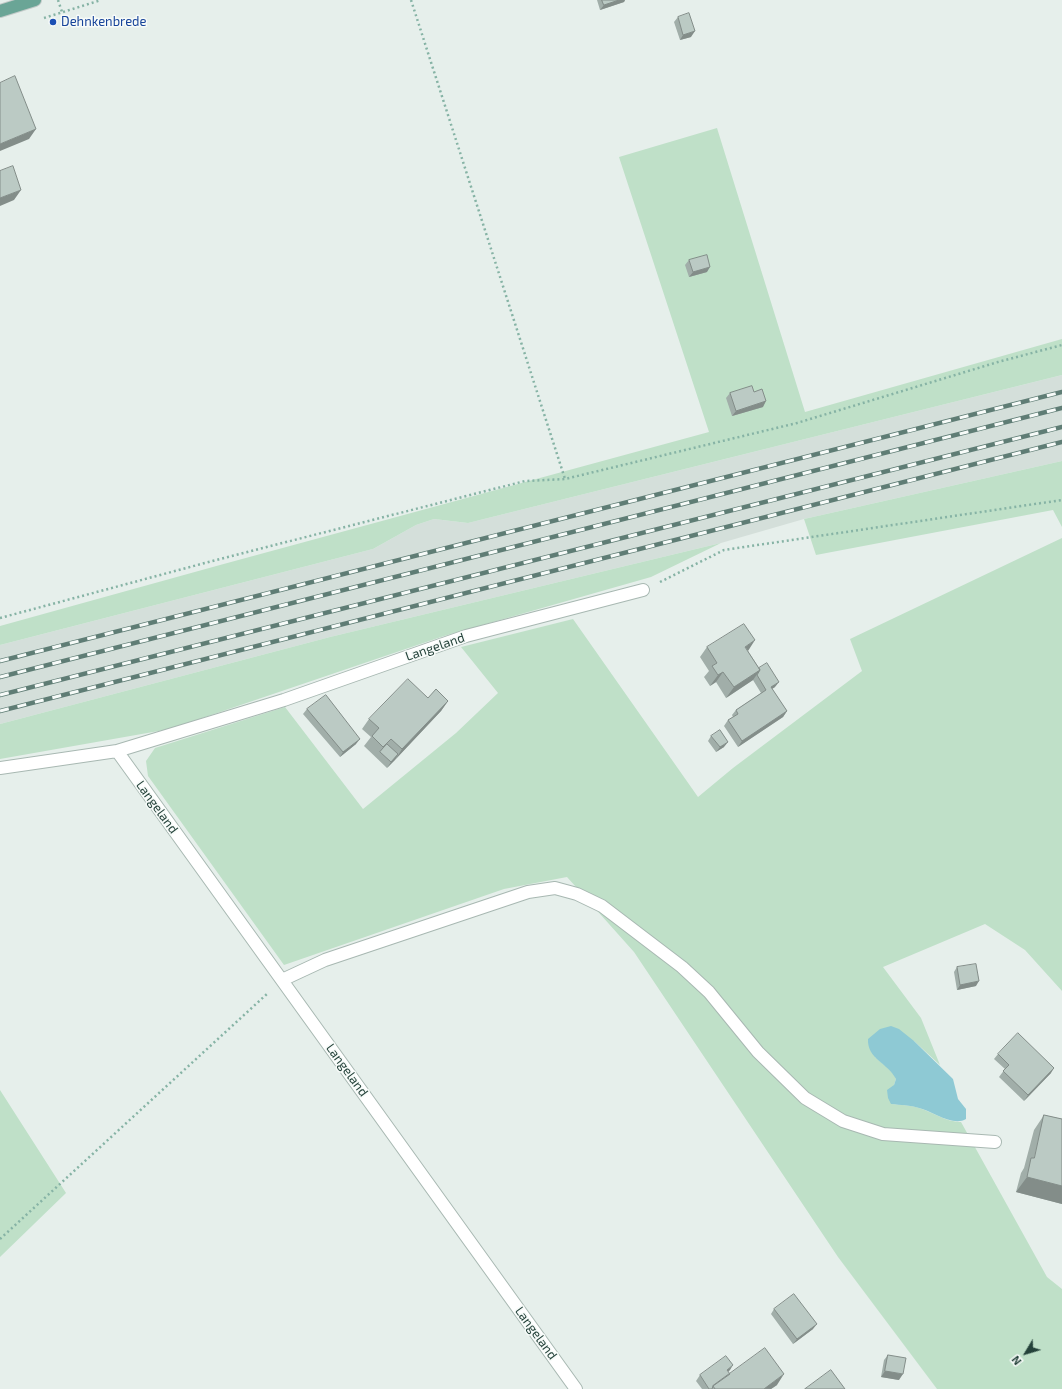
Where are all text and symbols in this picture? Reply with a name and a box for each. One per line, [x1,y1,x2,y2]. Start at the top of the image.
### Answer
place label: Dehnkenbrede [61,14,147,30]
marker: Dehnkenbrede [48,17,58,27]
street label: Langeland [403,630,467,664]
street label: Langeland [133,778,181,836]
street label: Langeland [323,1041,371,1099]
street label: Langeland [512,1304,560,1362]
north arrow [1006,1333,1046,1373]
text: N [1009,1354,1024,1368]

